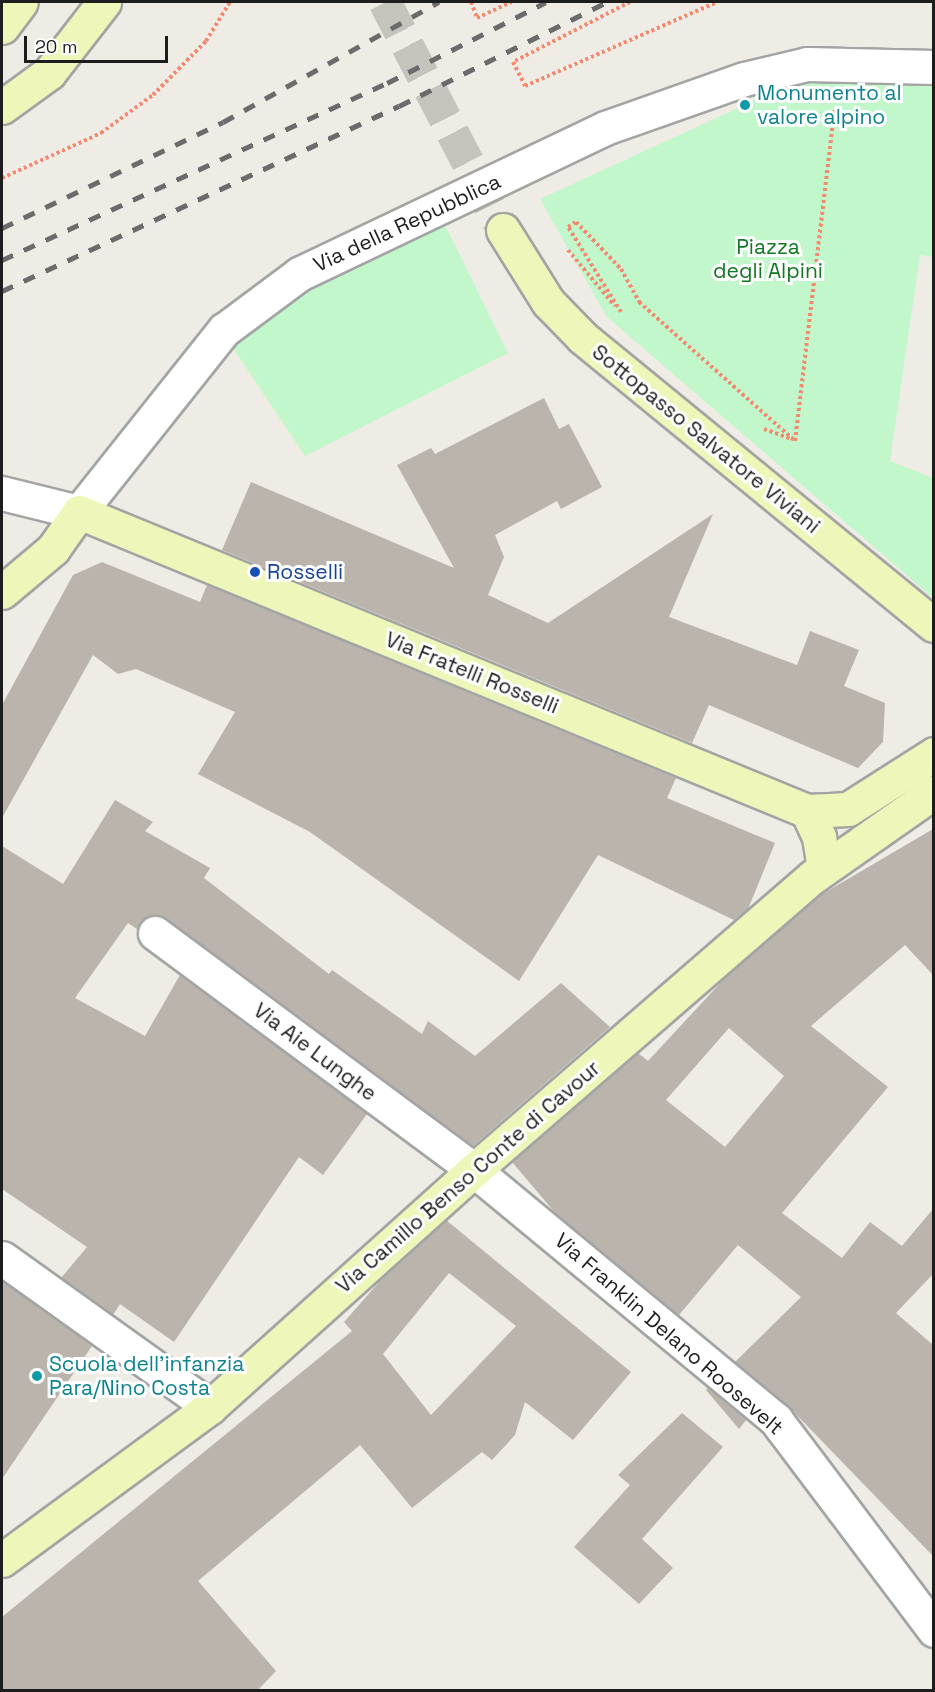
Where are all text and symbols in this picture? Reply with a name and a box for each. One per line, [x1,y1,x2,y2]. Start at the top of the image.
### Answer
scale bar [27,24,171,62]
text: 20 m [35,35,78,58]
place label: Monumento al valore alpino [757,80,902,130]
marker: Monumento al valore alpino [738,98,752,112]
street label: Via della Repubblica [310,169,504,277]
park label: Piazza degli Alpini [713,234,823,284]
street label: Sottopasso Salvatore Viviani [587,339,825,539]
place label: Rosselli [267,559,343,585]
marker: Rosselli [248,565,262,579]
street label: Via Fratelli Rosselli [382,627,562,719]
street label: Via Aie Lunghe [248,997,382,1107]
street label: Via Camillo Benso Conte di Cavour [331,1055,605,1299]
street label: Via Franklin Delano Roosevelt [550,1228,788,1440]
place label: Scuola dell'infanzia Para/Nino Costa [49,1351,244,1401]
marker: Scuola dell'infanzia Para/Nino Costa [30,1369,44,1383]

